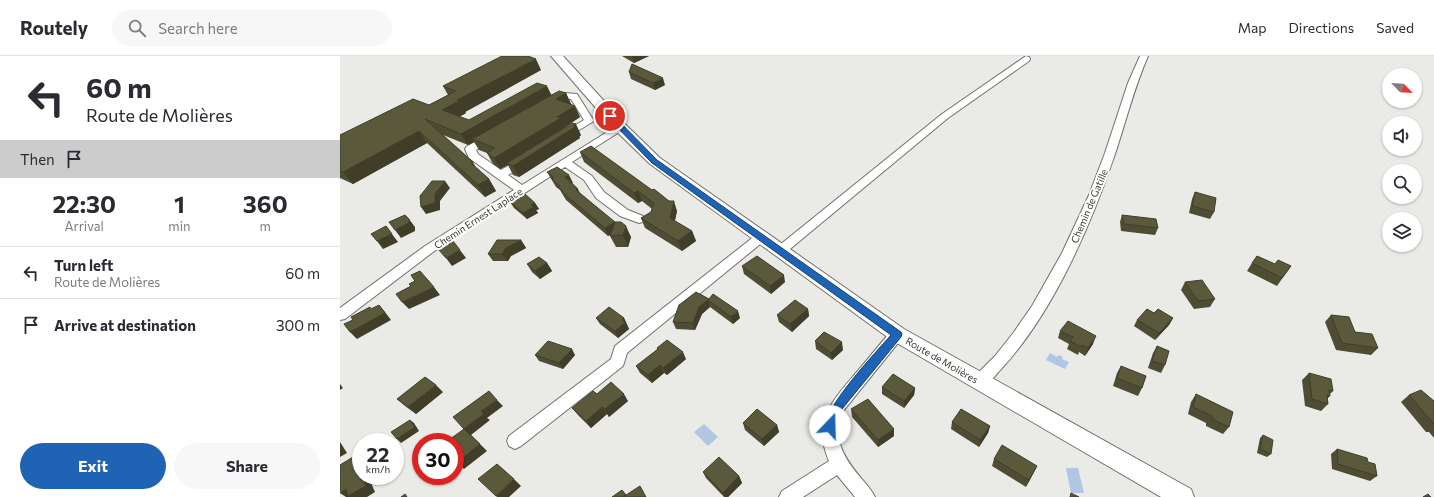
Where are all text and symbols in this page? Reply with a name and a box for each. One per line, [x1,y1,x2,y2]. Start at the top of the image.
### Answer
search box [112,10,392,46]
text: Routely [20,16,88,39]
icon: search [126,17,148,39]
text: Search here [158,19,238,37]
text: Map [1238,19,1267,36]
text: Directions [1289,19,1354,36]
text: Saved [1376,19,1414,36]
north arrow [1382,68,1422,108]
map controls [1382,68,1422,252]
text: 60 m [86,70,152,104]
icon: left [20,72,72,124]
pin [593,99,627,133]
text: Route de Molières [86,104,233,126]
icon: arrive [599,105,621,127]
button: sound [1382,116,1422,156]
icon: arrive [63,148,85,170]
text: Then [20,150,55,168]
button: search [1382,164,1422,204]
street label: Chemin de Gatille [1068,167,1110,245]
street label: Chemin Ernest Laplace [431,185,525,251]
text: 22:30 [52,189,116,218]
text: 1 [174,189,185,218]
text: 360 [243,189,288,218]
button: layers [1382,212,1422,252]
text: Arrival [65,218,104,234]
text: min [168,218,190,234]
text: m [260,218,271,234]
text: Turn left [54,256,113,274]
icon: left [20,262,42,284]
text: 60 m [285,264,320,282]
text: Route de Molières [54,274,160,290]
icon: arrive [20,314,42,336]
text: Arrive at destination [54,316,196,334]
text: 300 m [276,316,320,334]
street label: Route de Molières [904,334,981,386]
position arrow [809,405,851,447]
speed limit sign: 30 [412,433,464,485]
text: 22 [367,442,389,466]
button: Exit [20,443,166,489]
button: Share [174,443,320,489]
text: km/h [366,463,390,475]

